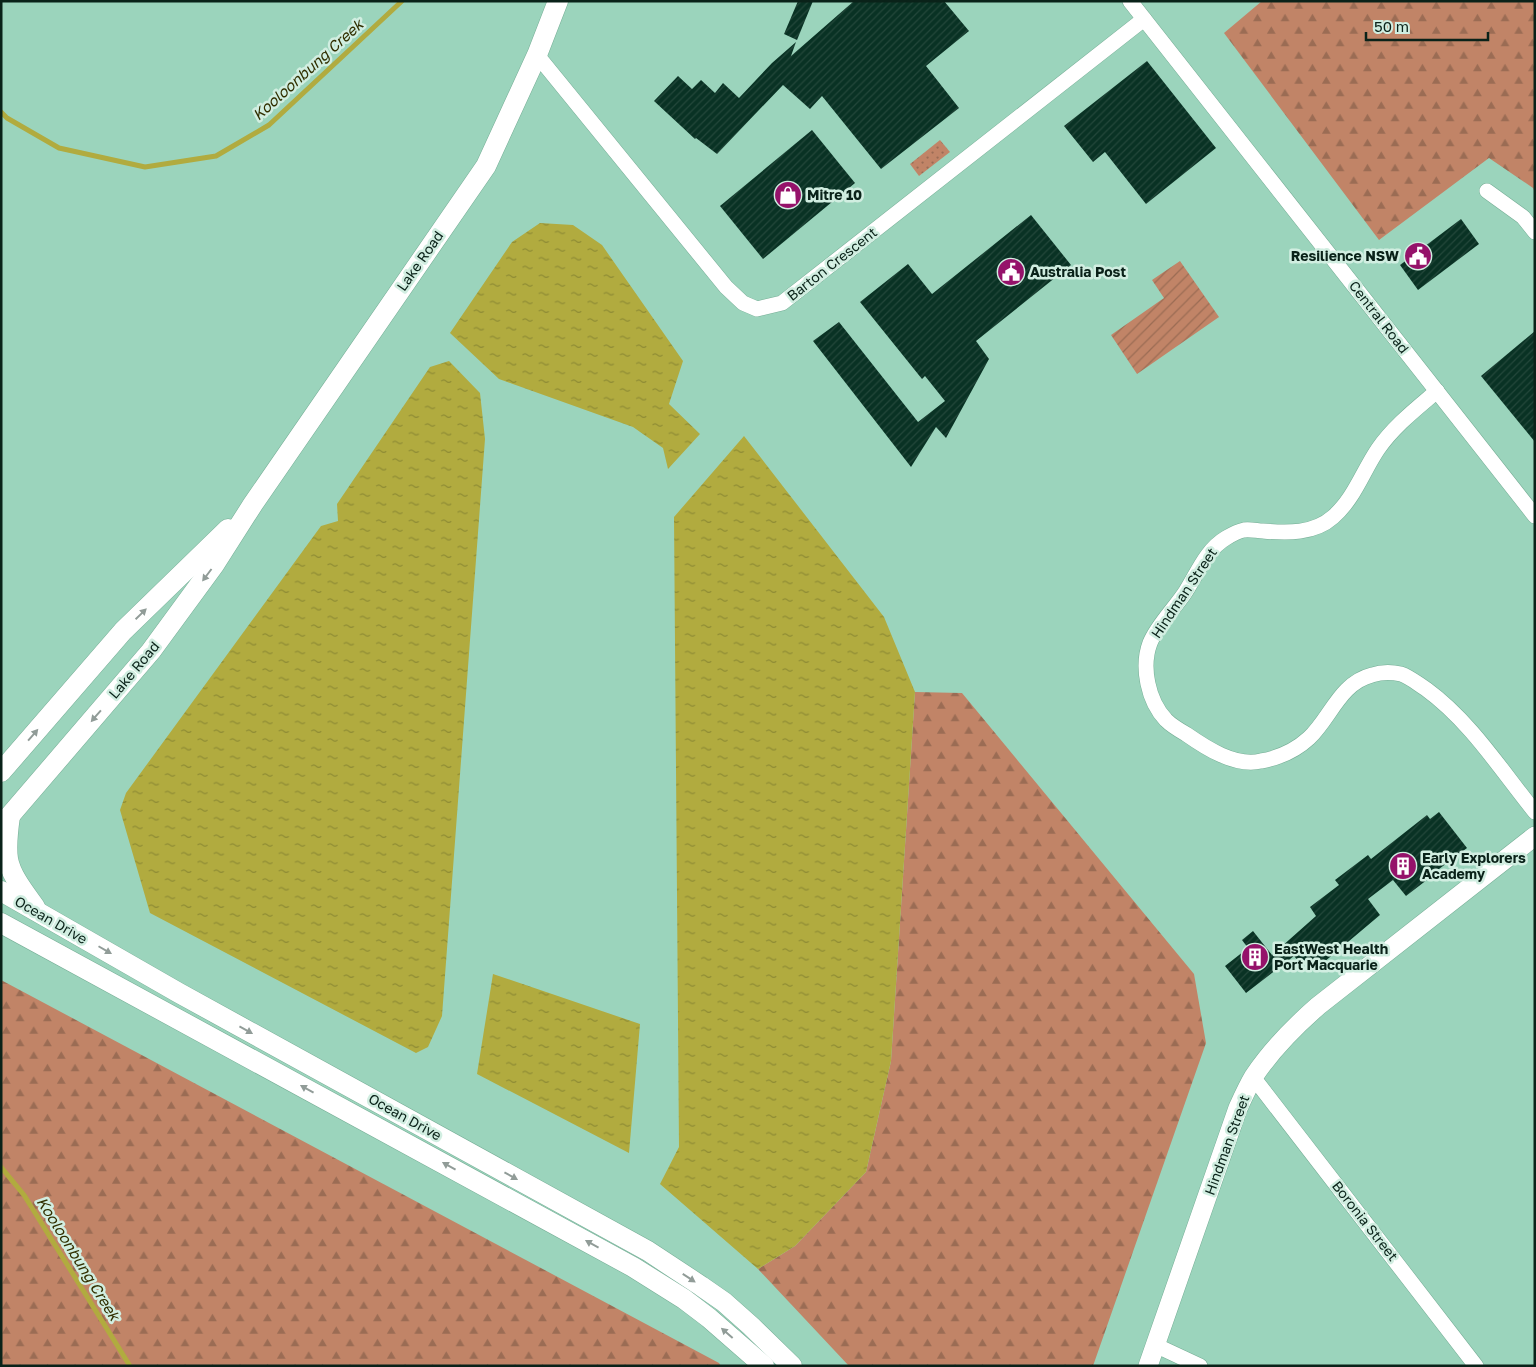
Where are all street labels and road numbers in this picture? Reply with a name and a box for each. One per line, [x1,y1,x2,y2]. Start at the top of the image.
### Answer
street label: Barton Crescent [783,223,880,304]
street label: Lake Road [393,227,447,294]
street label: Central Road [1346,277,1413,356]
street label: Hindman Street [1147,544,1220,641]
street label: Lake Road [105,638,162,702]
street label: Ocean Drive [12,892,90,947]
street label: Ocean Drive [366,1090,445,1144]
street label: Hindman Street [1201,1092,1253,1197]
street label: Boronia Street [1329,1177,1402,1264]

